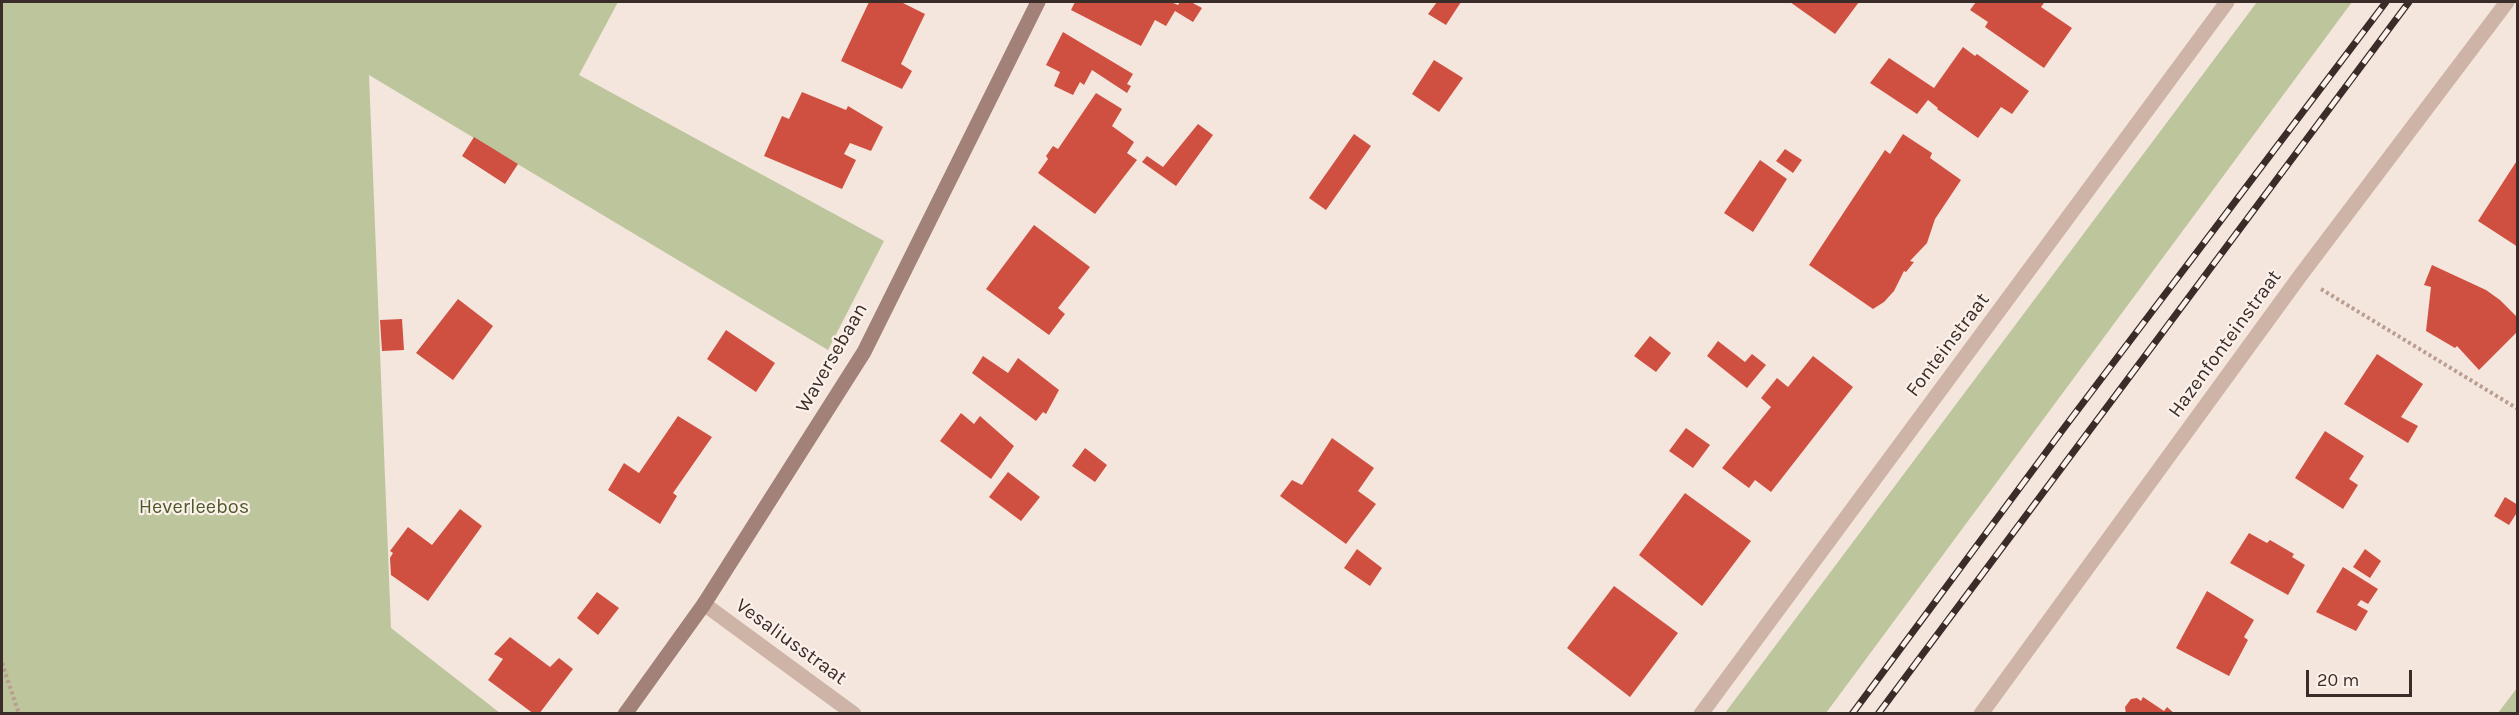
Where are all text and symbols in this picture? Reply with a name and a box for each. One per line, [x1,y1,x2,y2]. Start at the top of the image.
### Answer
street label: Hazenfonteinstraat [2163,265,2287,423]
street label: Fonteinstraat [1901,288,1995,402]
street label: Waversebaan [791,299,873,417]
park label: Heverleebos [139,495,249,519]
street label: Vesaliusstraat [731,594,851,690]
scale bar [2309,658,2416,696]
text: 20 m [2317,669,2359,691]

